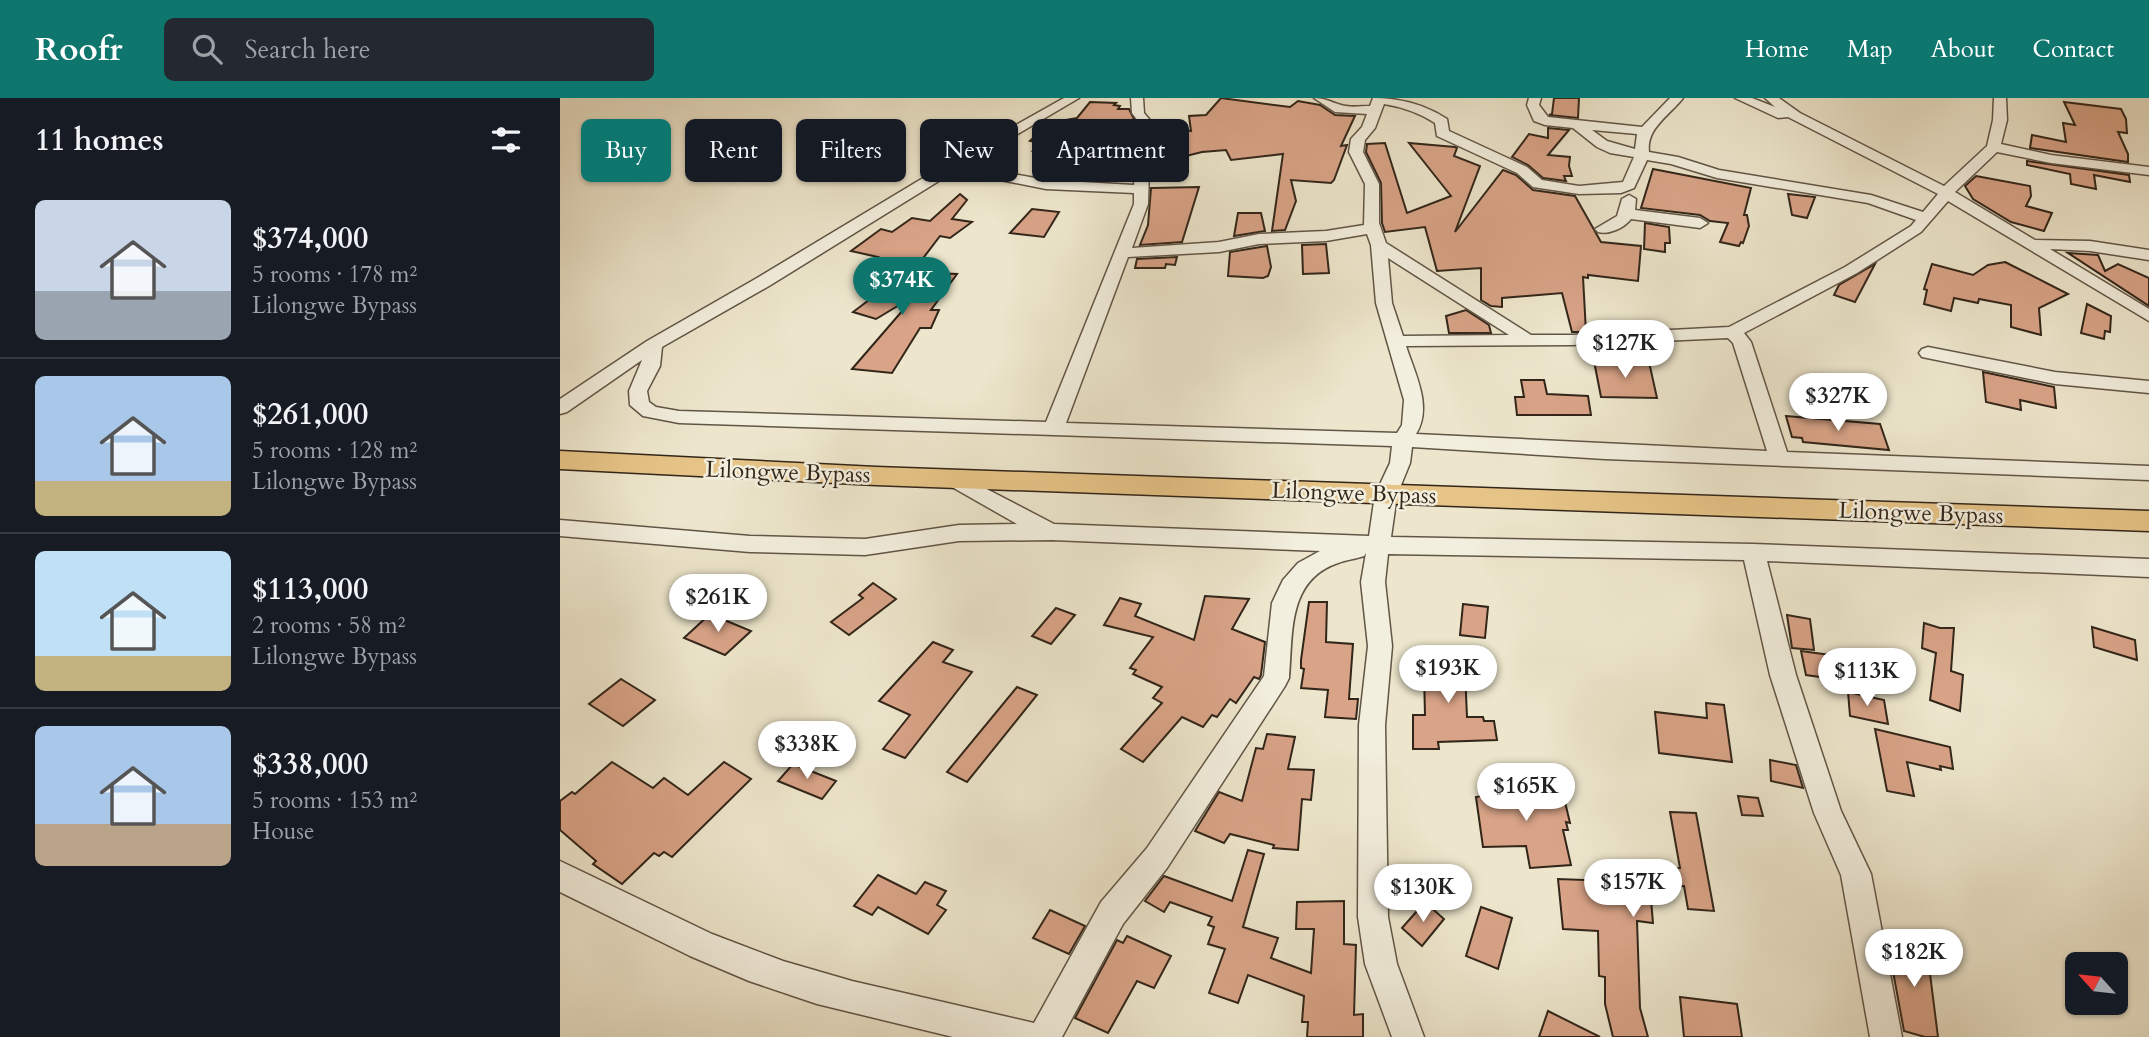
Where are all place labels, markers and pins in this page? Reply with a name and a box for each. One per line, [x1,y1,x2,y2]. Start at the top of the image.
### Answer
pin: $374K [853,258,951,317]
pin: $127K [1576,320,1674,380]
pin: $327K [1789,374,1887,433]
pin: $261K [669,574,767,634]
pin: $193K [1399,646,1497,705]
pin: $113K [1818,648,1916,708]
pin: $338K [758,722,856,781]
pin: $165K [1477,764,1575,823]
pin: $157K [1584,860,1682,919]
pin: $130K [1374,864,1472,924]
pin: $182K [1865,930,1963,989]

